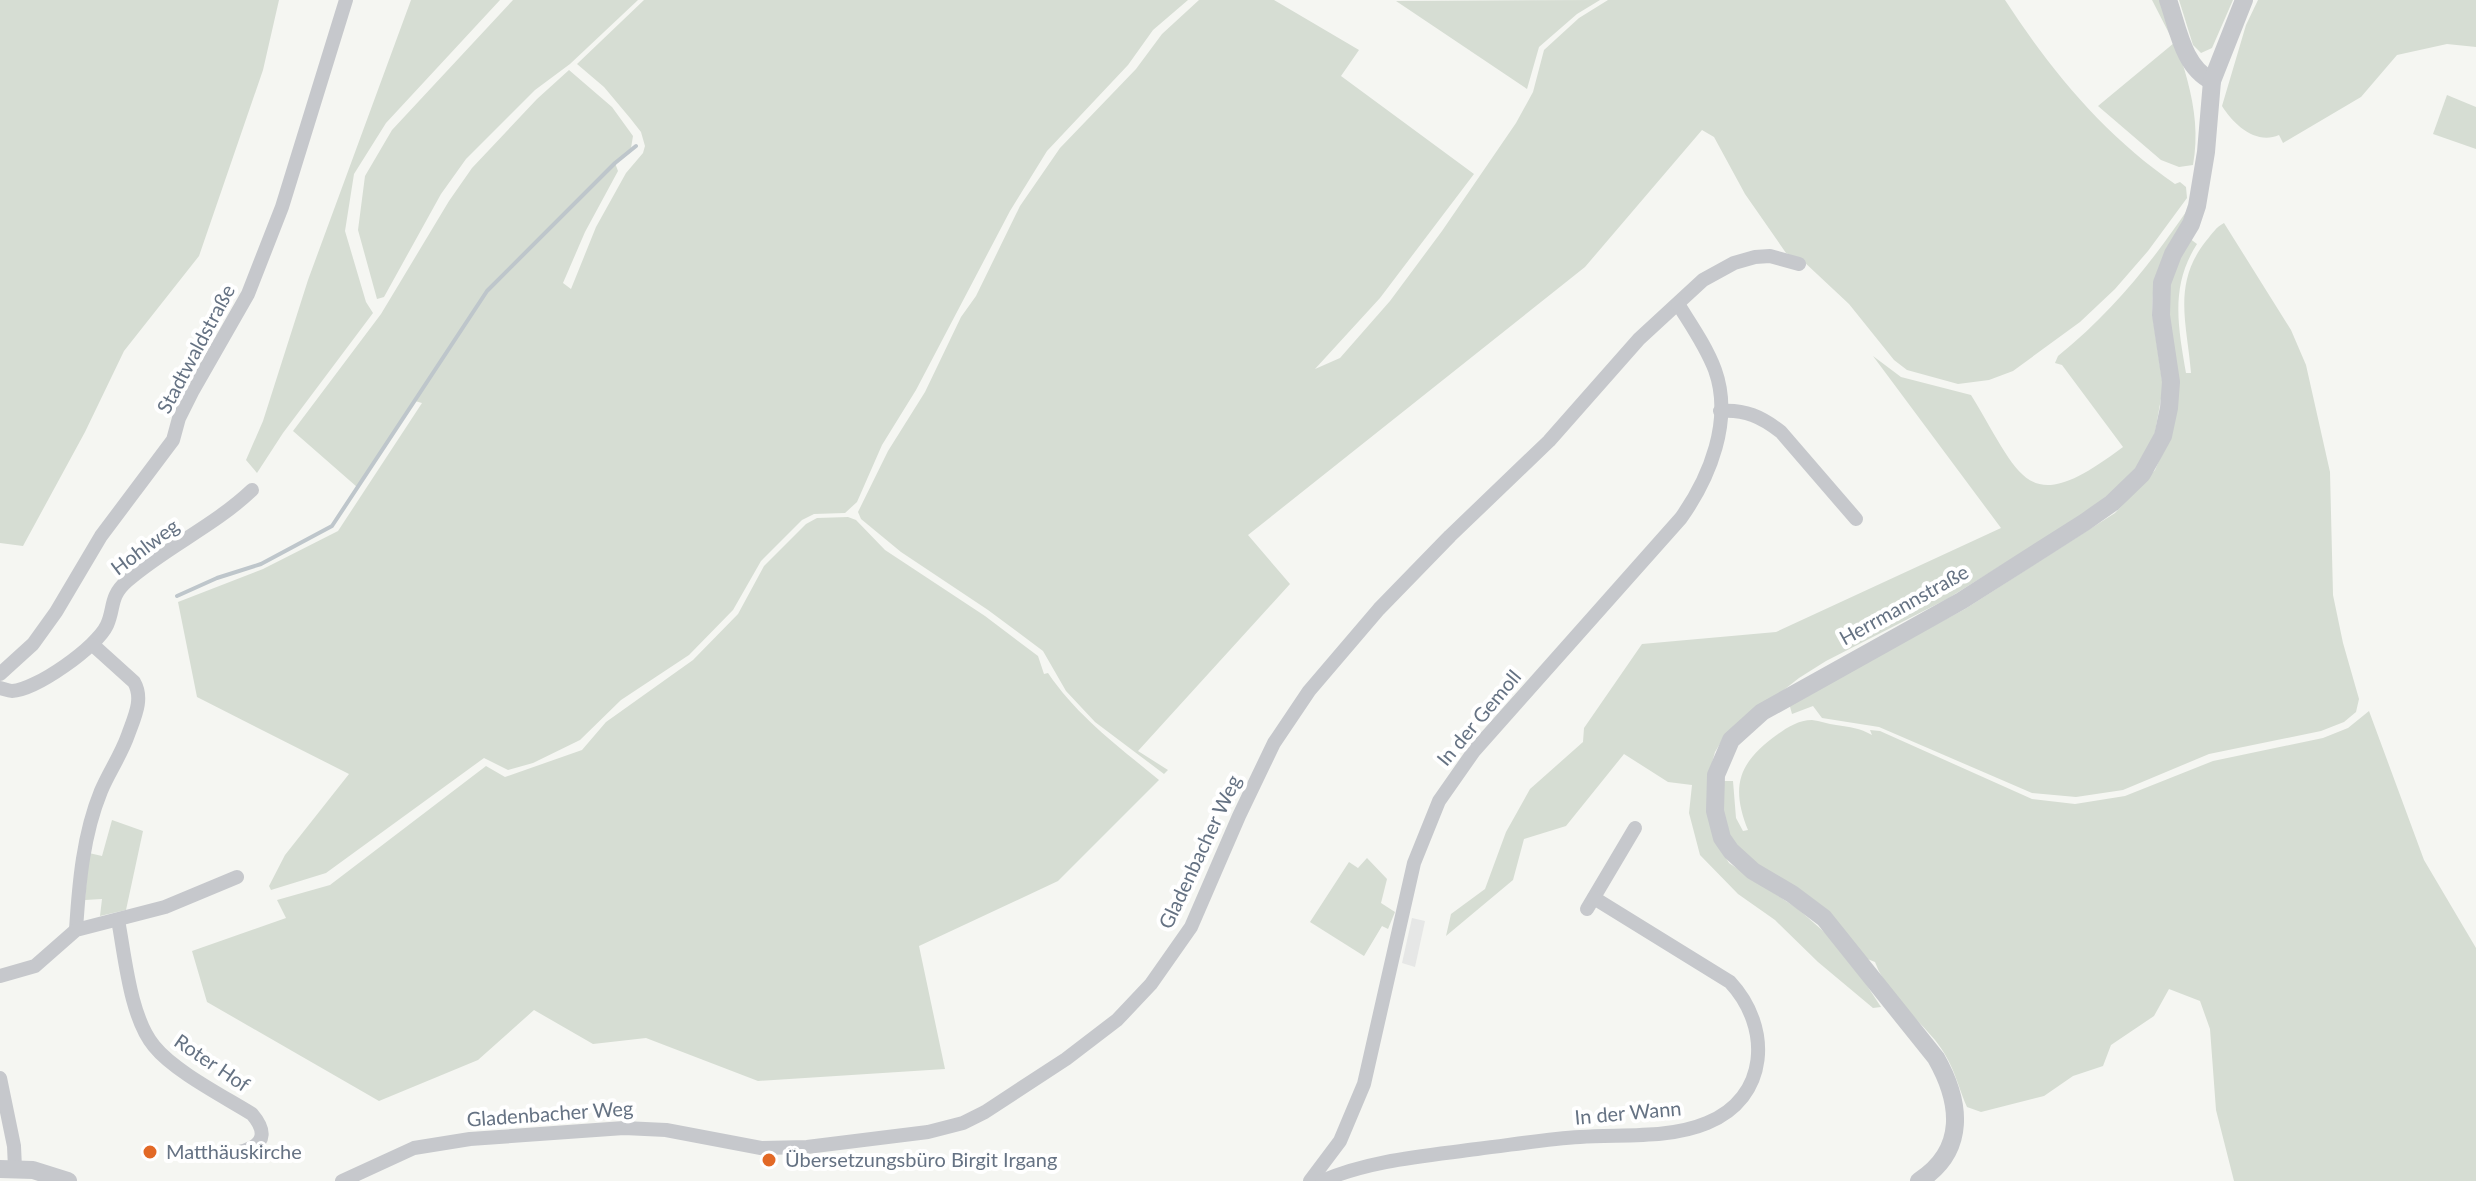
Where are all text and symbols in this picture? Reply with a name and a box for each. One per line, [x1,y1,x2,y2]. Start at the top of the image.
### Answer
street label: Stadtwaldstraße [151,280,239,417]
street label: Hohlweg [106,513,183,579]
street label: Herrmannstraße [1835,559,1972,649]
street label: In der Gemoll [1431,665,1525,770]
street label: Gladenbacher Weg [1153,771,1245,932]
street label: Roter Hof [170,1028,255,1096]
street label: Gladenbacher Weg [466,1095,634,1131]
street label: In der Wann [1574,1095,1682,1129]
place label: Matthäuskirche [166,1139,302,1163]
marker: Matthäuskirche [141,1143,159,1161]
place label: Übersetzungsbüro Birgit Irgang [785,1147,1057,1171]
marker: Übersetzungsbüro Birgit Irgang [760,1151,778,1169]

